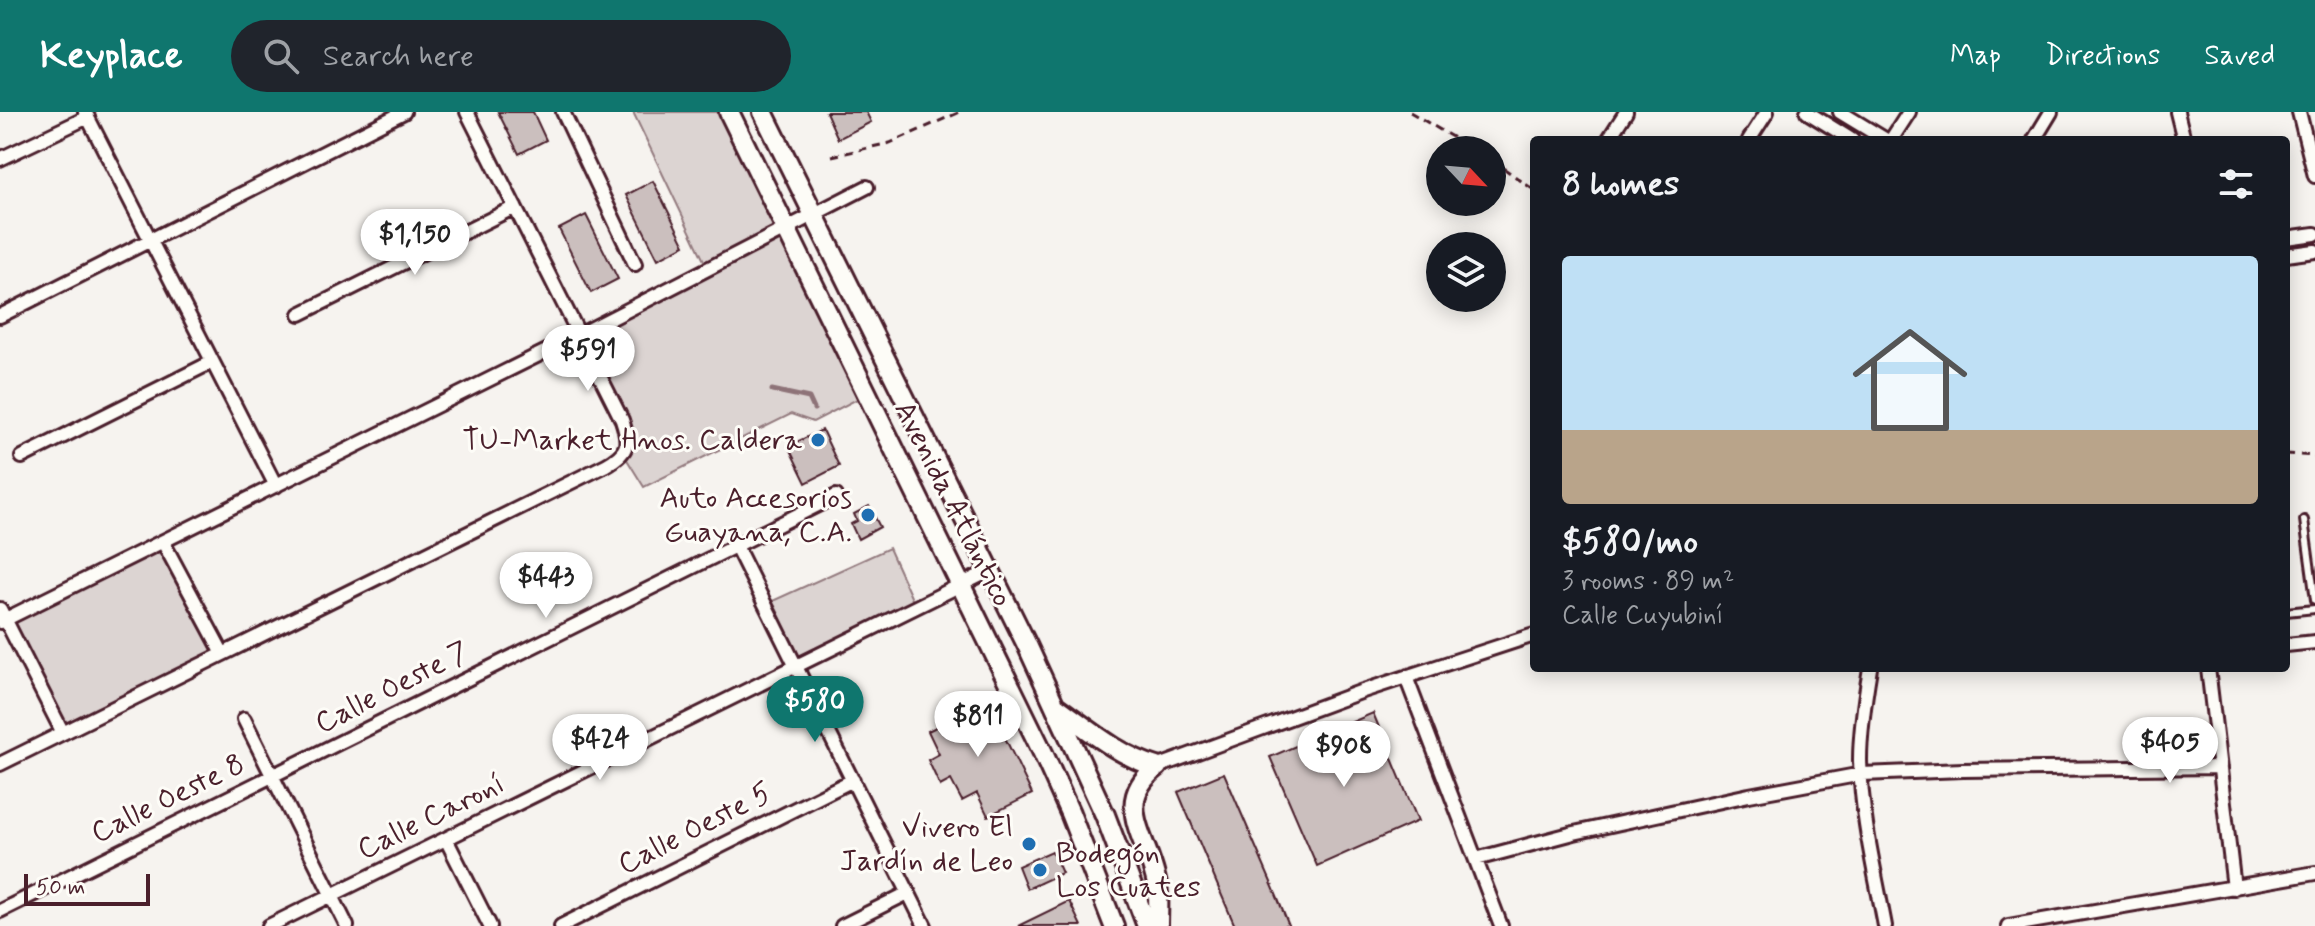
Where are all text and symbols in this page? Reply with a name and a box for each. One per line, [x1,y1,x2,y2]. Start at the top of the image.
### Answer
search box [231,20,791,92]
text: Keyplace [40,32,183,81]
icon: search [259,34,303,78]
text: Search here [323,37,474,76]
text: Map [1950,38,2001,75]
text: Directions [2045,38,2160,75]
text: Saved [2204,38,2275,75]
north arrow [1426,136,1506,216]
map controls [1426,136,1506,312]
text: 8 homes [1562,162,1679,207]
icon: filters [2214,162,2258,206]
pin: $1,150 [350,209,480,277]
text: $1,150 [379,218,451,252]
button: layers [1426,232,1506,312]
icon: home [1838,308,1982,452]
pin: $591 [541,325,635,393]
text: $591 [560,334,616,368]
street label: Avenida Atlántico [884,395,1022,613]
place label: TU-Market Hnos. Caldera [462,421,803,460]
marker: TU-Market Hnos. Caldera [809,431,827,449]
place label: Auto Accesorios Guayana, C.A. [660,479,852,552]
marker: Auto Accesorios Guayana, C.A. [859,506,877,524]
text: $580/mo [1562,520,1698,565]
pin: $443 [499,552,593,620]
text: $443 [518,561,574,595]
text: 3 rooms · 89 m² [1562,565,1734,599]
text: Calle Cuyubiní [1562,599,1724,633]
street label: Calle Oeste 7 [309,633,475,743]
pin: $580 [768,676,862,744]
text: $580 [785,685,845,719]
pin: $811 [931,691,1025,759]
text: $811 [952,700,1004,734]
pin: $424 [553,714,647,782]
pin: $405 [2123,717,2217,785]
pin: $908 [1297,721,1391,789]
text: $424 [570,723,630,757]
text: $405 [2140,726,2200,760]
text: $908 [1316,730,1373,764]
street label: Calle Oeste 8 [85,745,251,853]
street label: Calle Caroní [351,765,511,869]
street label: Calle Oeste 5 [612,774,778,884]
place label: Vivero El Jardín de Leo [840,808,1013,881]
place label: Bodegón Los Cuates [1056,834,1201,907]
marker: Vivero El Jardín de Leo [1020,835,1038,853]
marker: Bodegón Los Cuates [1031,861,1049,879]
scale bar [24,870,150,906]
text: 50 m [36,874,85,902]

